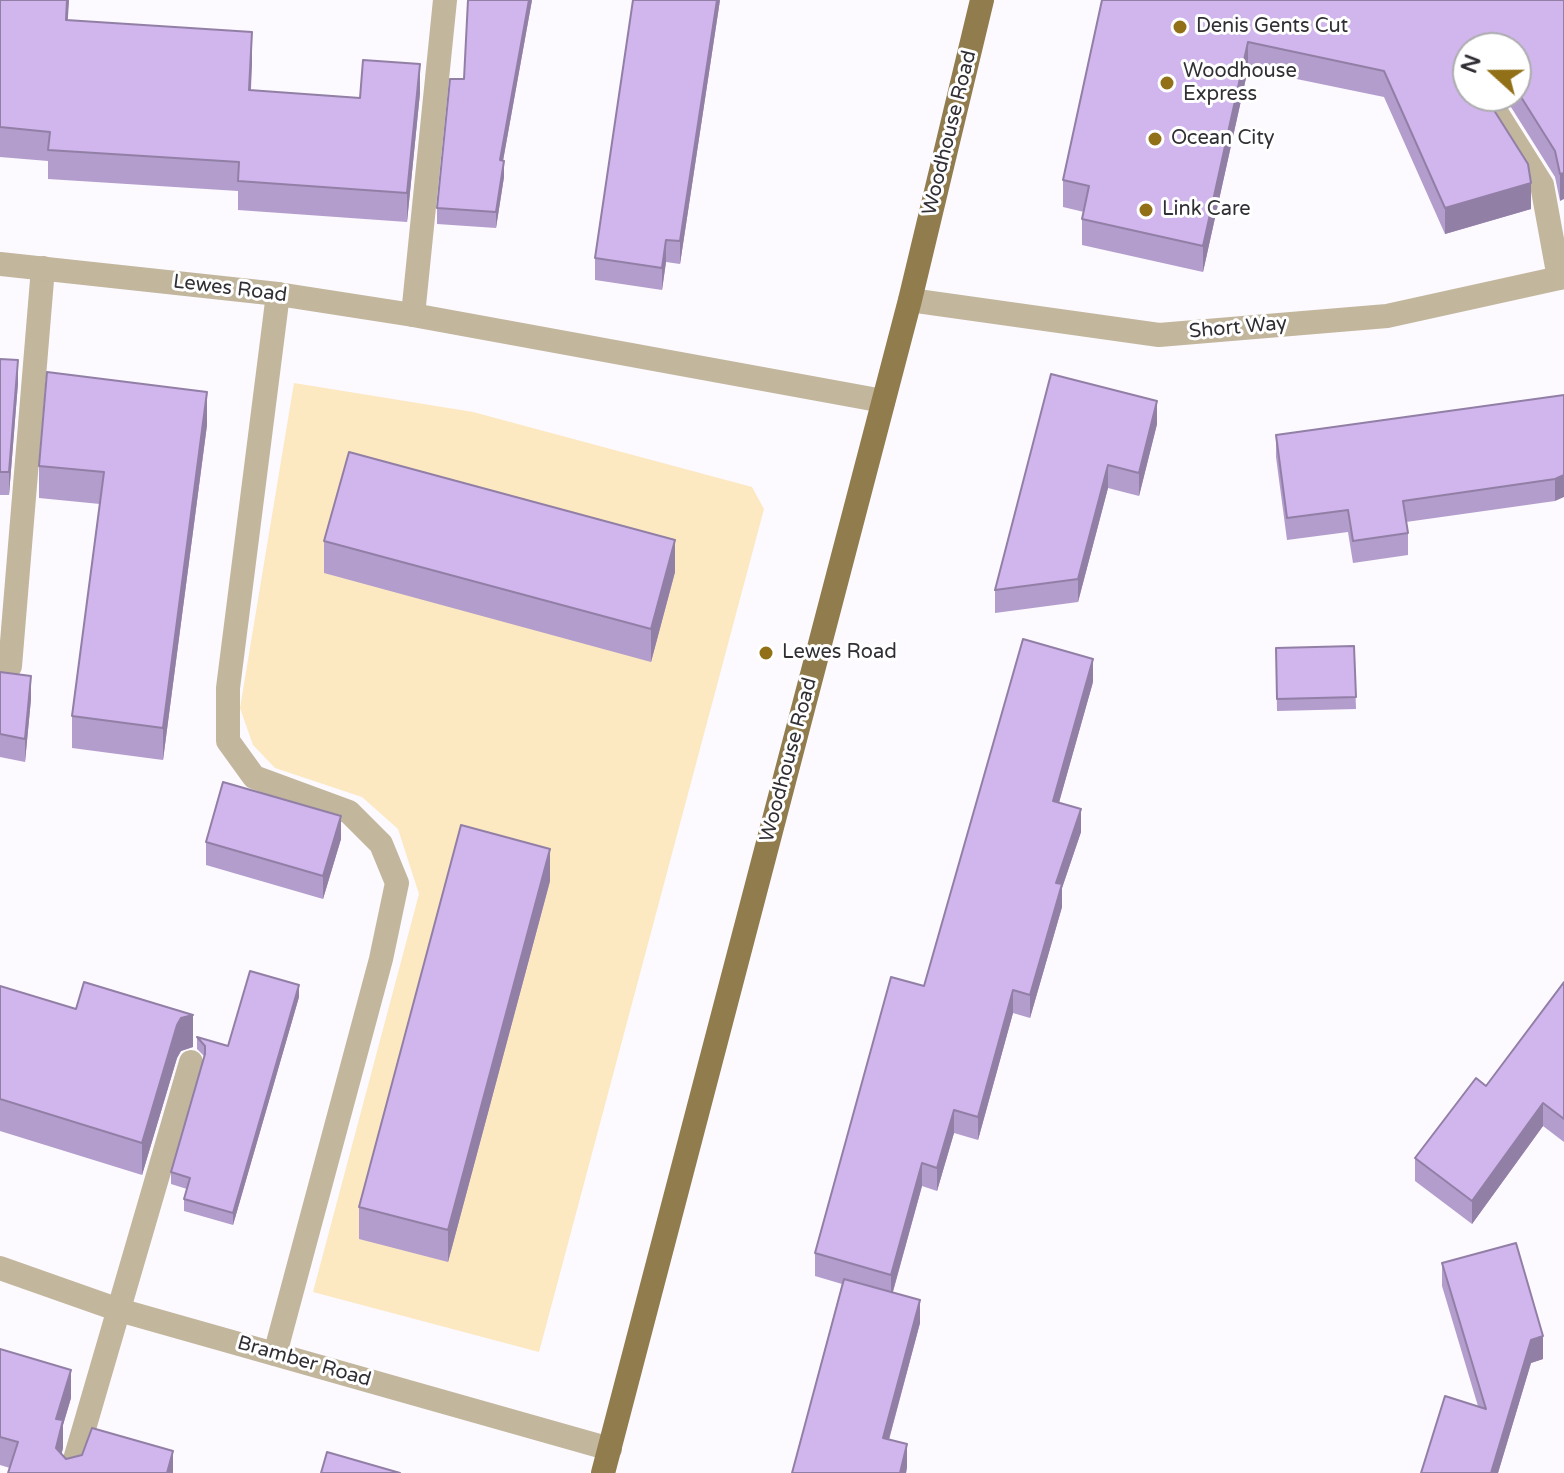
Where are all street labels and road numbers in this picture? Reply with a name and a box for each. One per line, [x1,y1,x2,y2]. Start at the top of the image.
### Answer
street label: Woodhouse Road [918,48,982,218]
street label: Lewes Road [172,270,288,308]
street label: Short Way [1188,312,1288,344]
street label: Woodhouse Road [756,675,822,845]
street label: Bramber Road [234,1331,374,1393]

